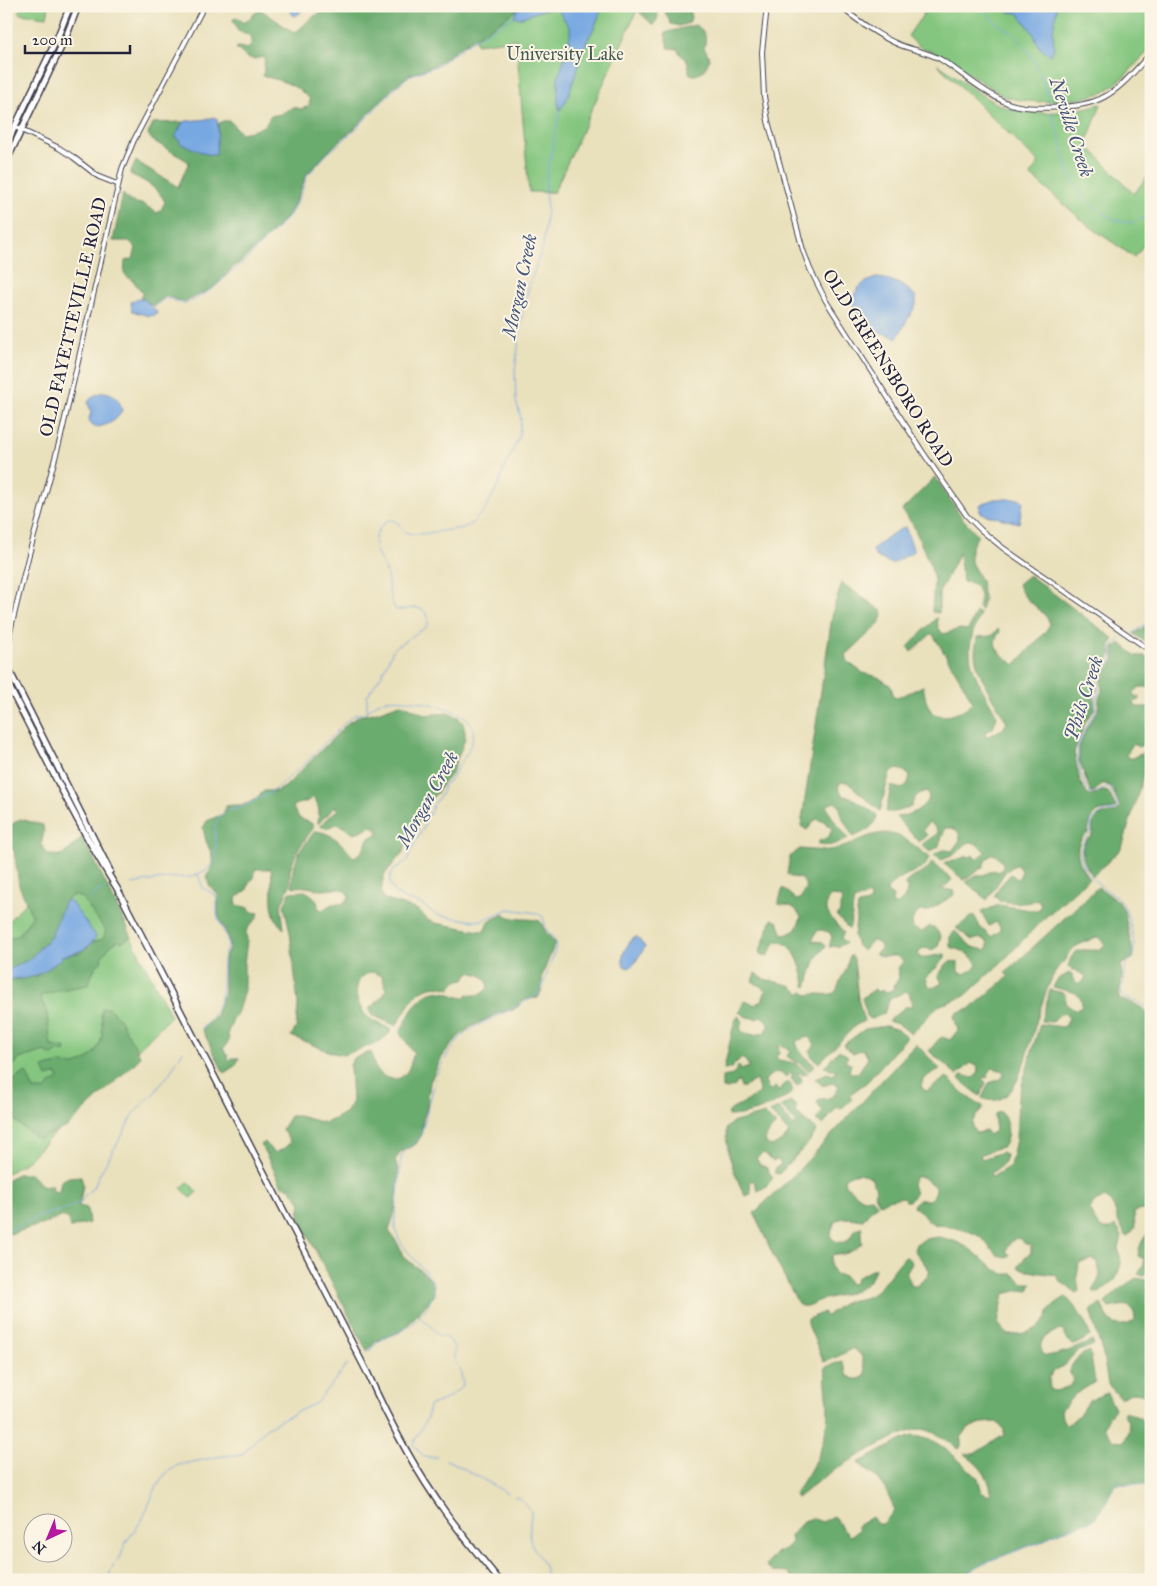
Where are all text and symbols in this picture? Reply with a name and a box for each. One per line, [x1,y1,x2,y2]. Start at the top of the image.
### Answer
scale bar [25,22,130,54]
text: 200 m [32,31,73,49]
park label: University Lake [506,43,624,65]
water label: Neville Creek [1044,74,1099,180]
street label: OLD FAYETTEVILLE ROAD [35,195,111,439]
water label: Morgan Creek [497,231,542,343]
street label: OLD GREENSBORO ROAD [818,265,958,471]
water label: Phils Creek [1059,653,1108,743]
water label: Morgan Creek [391,747,464,853]
north arrow [22,1514,72,1564]
text: N [29,1537,49,1557]

